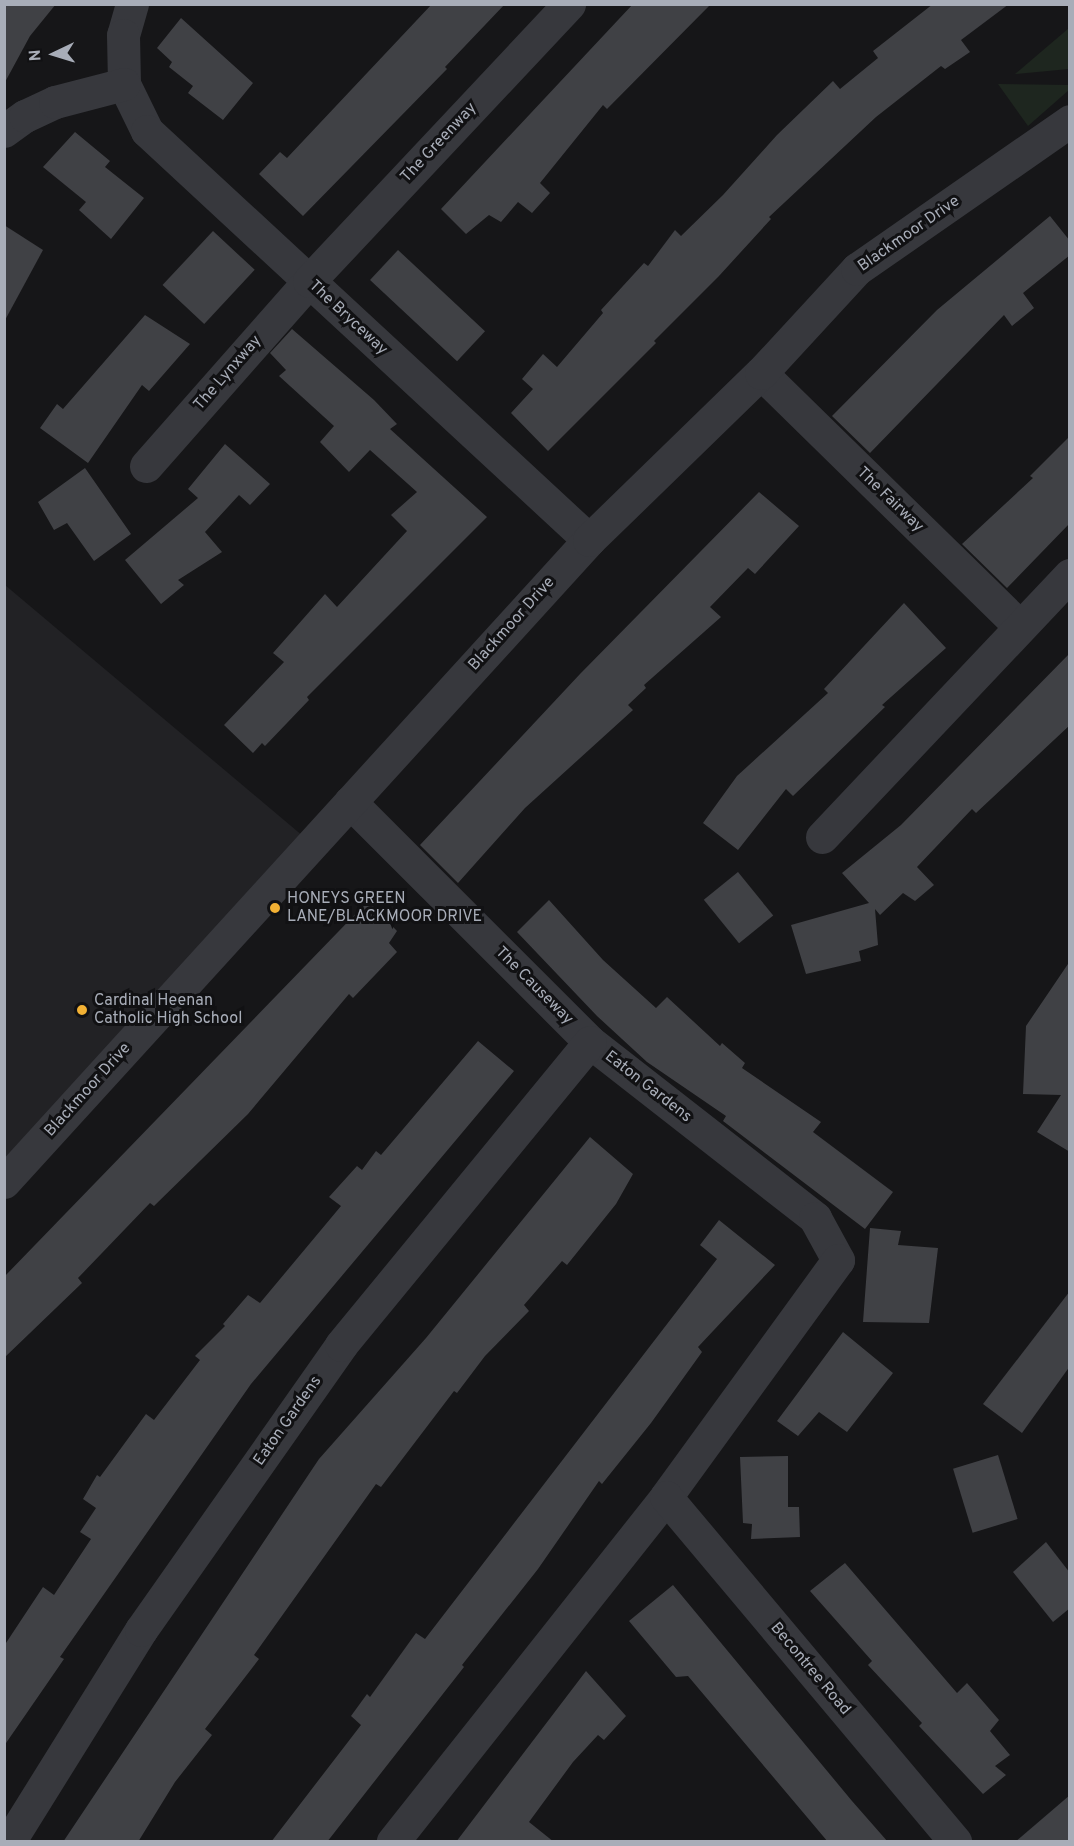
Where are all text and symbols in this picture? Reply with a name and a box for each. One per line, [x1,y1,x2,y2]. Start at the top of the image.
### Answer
north arrow [24,24,84,84]
text: N [26,49,46,62]
street label: The Greenway [397,99,481,187]
street label: Blackmoor Drive [854,192,964,276]
street label: The Bryceway [305,277,391,359]
street label: The Lynxway [190,332,266,414]
street label: The Fairway [853,463,927,537]
street label: Blackmoor Drive [465,573,559,675]
place label: HONEYS GREEN LANE/BLACKMOOR DRIVE [287,889,482,927]
marker: HONEYS GREEN LANE/BLACKMOOR DRIVE [268,901,282,915]
street label: The Causeway [491,943,577,1029]
place label: Cardinal Heenan Catholic High School [94,991,242,1029]
marker: Cardinal Heenan Catholic High School [75,1003,89,1017]
street label: Blackmoor Drive [41,1039,135,1141]
street label: Eaton Gardens [601,1047,695,1127]
street label: Eaton Gardens [250,1373,326,1469]
street label: Becontree Road [766,1619,854,1719]

